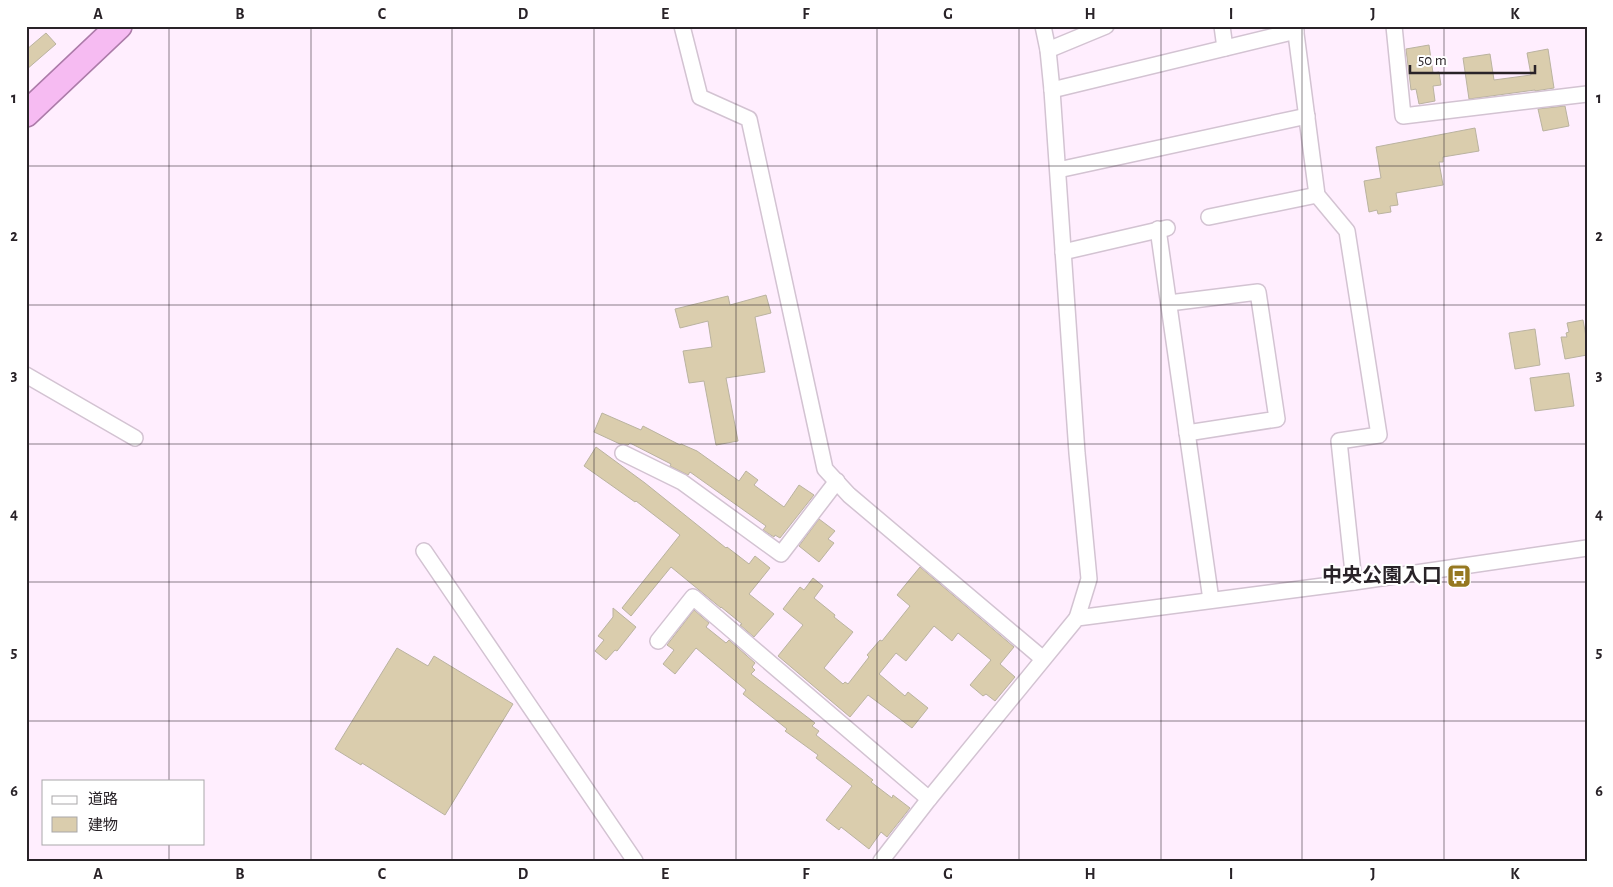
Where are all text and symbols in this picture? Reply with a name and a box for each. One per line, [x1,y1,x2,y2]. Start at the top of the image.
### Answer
text: A [93,6,103,22]
text: B [235,6,245,22]
text: C [378,6,387,22]
text: D [518,6,529,22]
text: E [661,6,669,22]
text: F [802,6,810,22]
text: G [943,6,953,22]
text: H [1084,6,1096,22]
text: I [1229,6,1233,22]
text: J [1370,6,1376,22]
text: K [1510,6,1520,22]
scale bar [1410,42,1536,74]
text: 50 m [1418,53,1447,68]
text: 1 [11,90,17,106]
text: 1 [1596,90,1602,106]
text: 2 [10,228,18,244]
text: 2 [1595,228,1603,244]
text: 3 [11,367,18,383]
text: 3 [1596,367,1603,383]
text: 4 [10,506,18,522]
text: 4 [1595,506,1603,522]
bus stop icon: 中央公園入口 [1446,563,1472,589]
place label: 中央公園入口 [1322,565,1442,586]
text: 5 [11,644,18,660]
text: 5 [1596,644,1603,660]
legend [42,780,205,844]
text: 6 [10,783,18,799]
text: 6 [1595,783,1603,799]
text: 道路 [88,791,118,807]
text: 建物 [88,817,118,833]
text: A [93,866,103,882]
text: B [235,866,245,882]
text: C [378,866,387,882]
text: D [518,866,529,882]
text: E [661,866,669,882]
text: F [802,866,810,882]
text: G [943,866,953,882]
text: H [1084,866,1096,882]
text: I [1229,866,1233,882]
text: J [1370,866,1376,882]
text: K [1510,866,1520,882]

